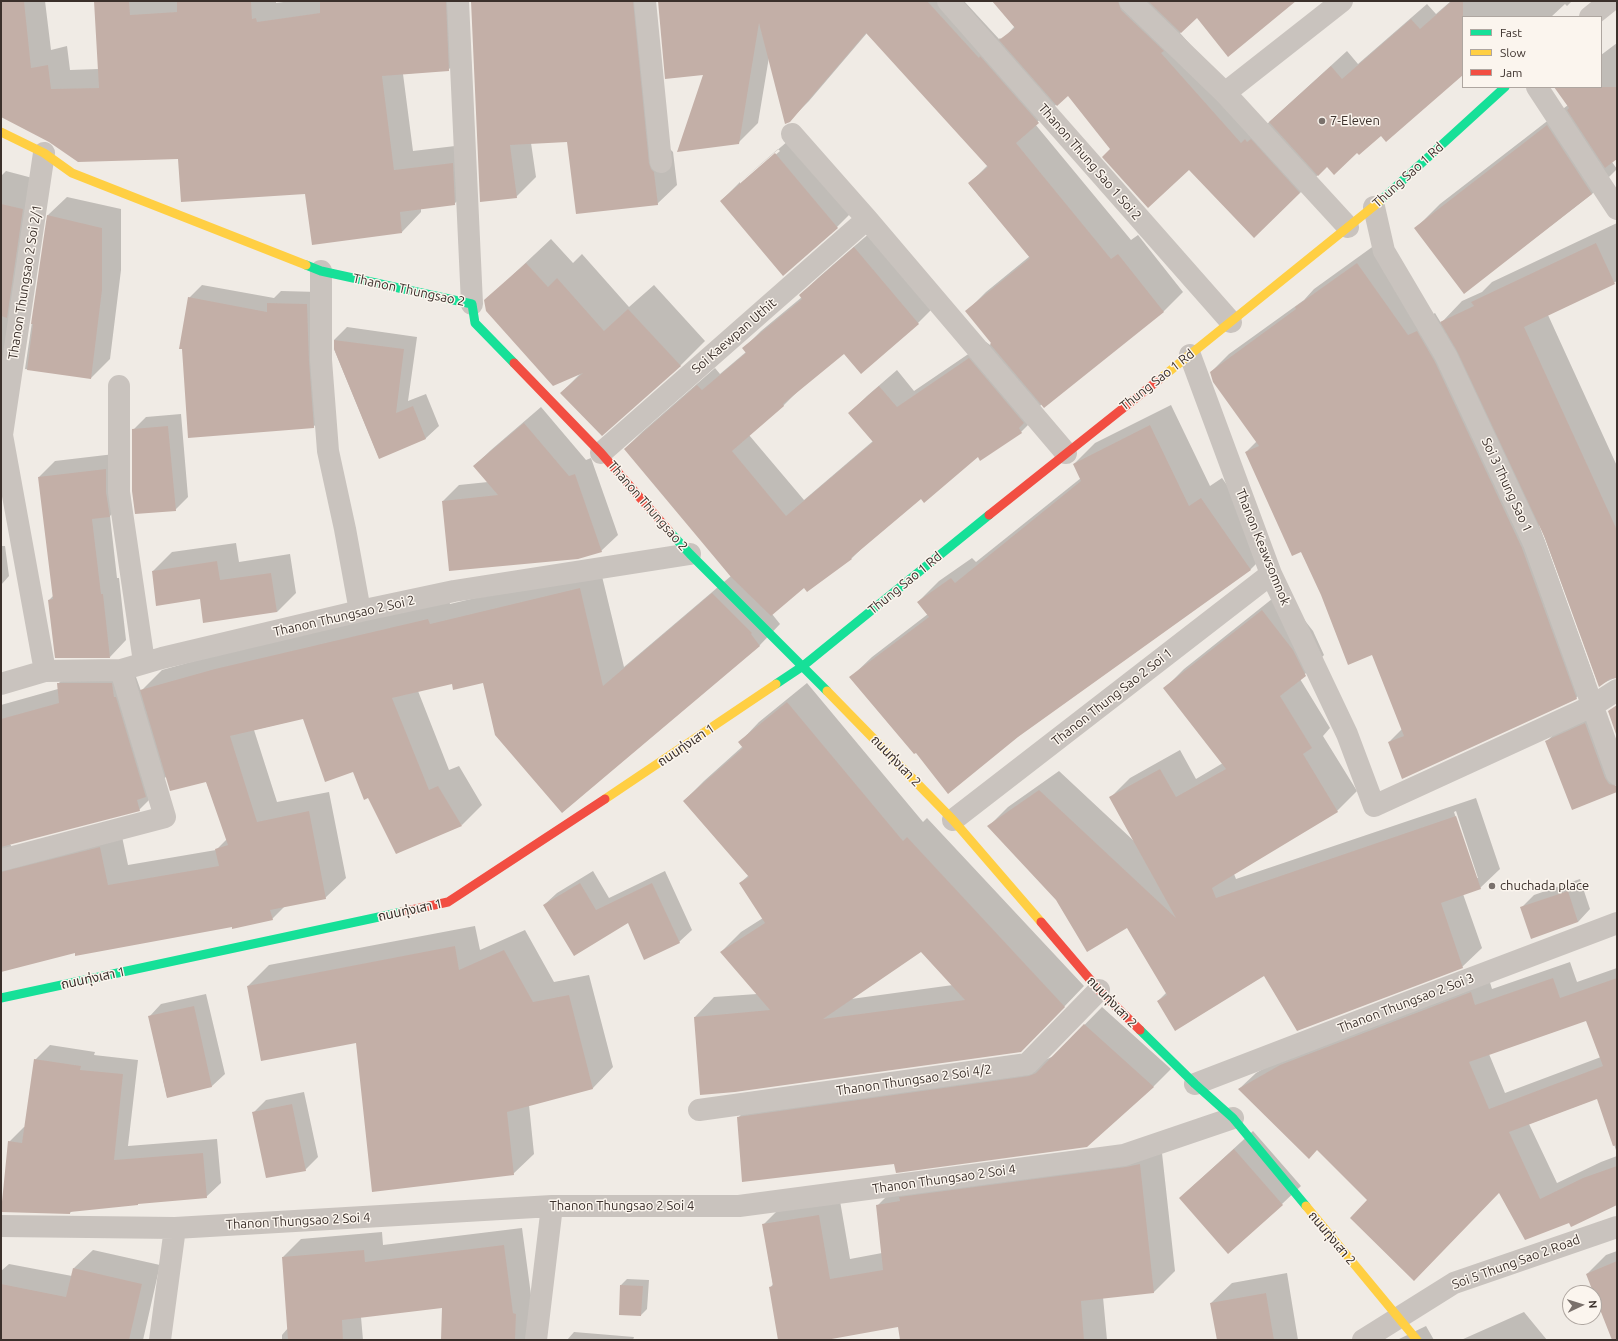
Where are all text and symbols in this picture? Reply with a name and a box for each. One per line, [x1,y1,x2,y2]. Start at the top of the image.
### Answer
legend [1462,16,1602,88]
text: Fast [1500,26,1522,39]
text: Slow [1500,46,1526,59]
text: Jam [1500,66,1522,79]
street label: Thanon Thung Sao 1 Soi 2 [1035,101,1145,223]
place label: 7-Eleven [1330,113,1380,129]
marker: 7-Eleven [1317,116,1327,126]
street label: Thung Sao 1 Rd [1369,139,1447,211]
street label: Thanon Thungsao 2 Soi 2/1 [5,203,45,361]
street label: Thanon Thungsao 2 [352,271,466,309]
street label: Soi Kaewpan Uthit [689,295,779,377]
street label: Thung Sao 1 Rd [1117,346,1197,414]
street label: Soi 3 Thung Sao 1 [1478,435,1536,535]
street label: Thanon Thungsao 2 [605,458,691,554]
street label: Thanon Keawsomnok [1232,486,1294,608]
street label: Thung Sao 1 Rd [865,549,945,617]
street label: Thanon Thungsao 2 Soi 2 [272,592,416,640]
street label: Thanon Thung Sao 2 Soi 1 [1048,645,1176,749]
street label: ถนนทุ่งเสา 1 [655,720,717,770]
street label: ถนนทุ่งเสา 2 [868,732,924,790]
place label: chuchada place [1500,878,1589,894]
marker: chuchada place [1487,881,1497,891]
street label: ถนนทุ่งเสา 1 [376,896,444,924]
street label: ถนนทุ่งเสา 1 [59,964,127,992]
street label: Thanon Thungsao 2 Soi 3 [1336,970,1476,1036]
street label: ถนนทุ่งเสา 2 [1084,973,1140,1031]
street label: Thanon Thungsao 2 Soi 4/2 [835,1061,993,1099]
street label: Thanon Thungsao 2 Soi 4 [871,1161,1017,1197]
street label: Thanon Thungsao 2 Soi 4 [550,1198,694,1214]
street label: ถนนทุ่งเสา 2 [1305,1208,1359,1268]
street label: Thanon Thungsao 2 Soi 4 [225,1209,371,1233]
street label: Soi 5 Thung Sao 2 Road [1450,1232,1582,1292]
north arrow [1562,1285,1602,1325]
text: N [1587,1300,1599,1309]

